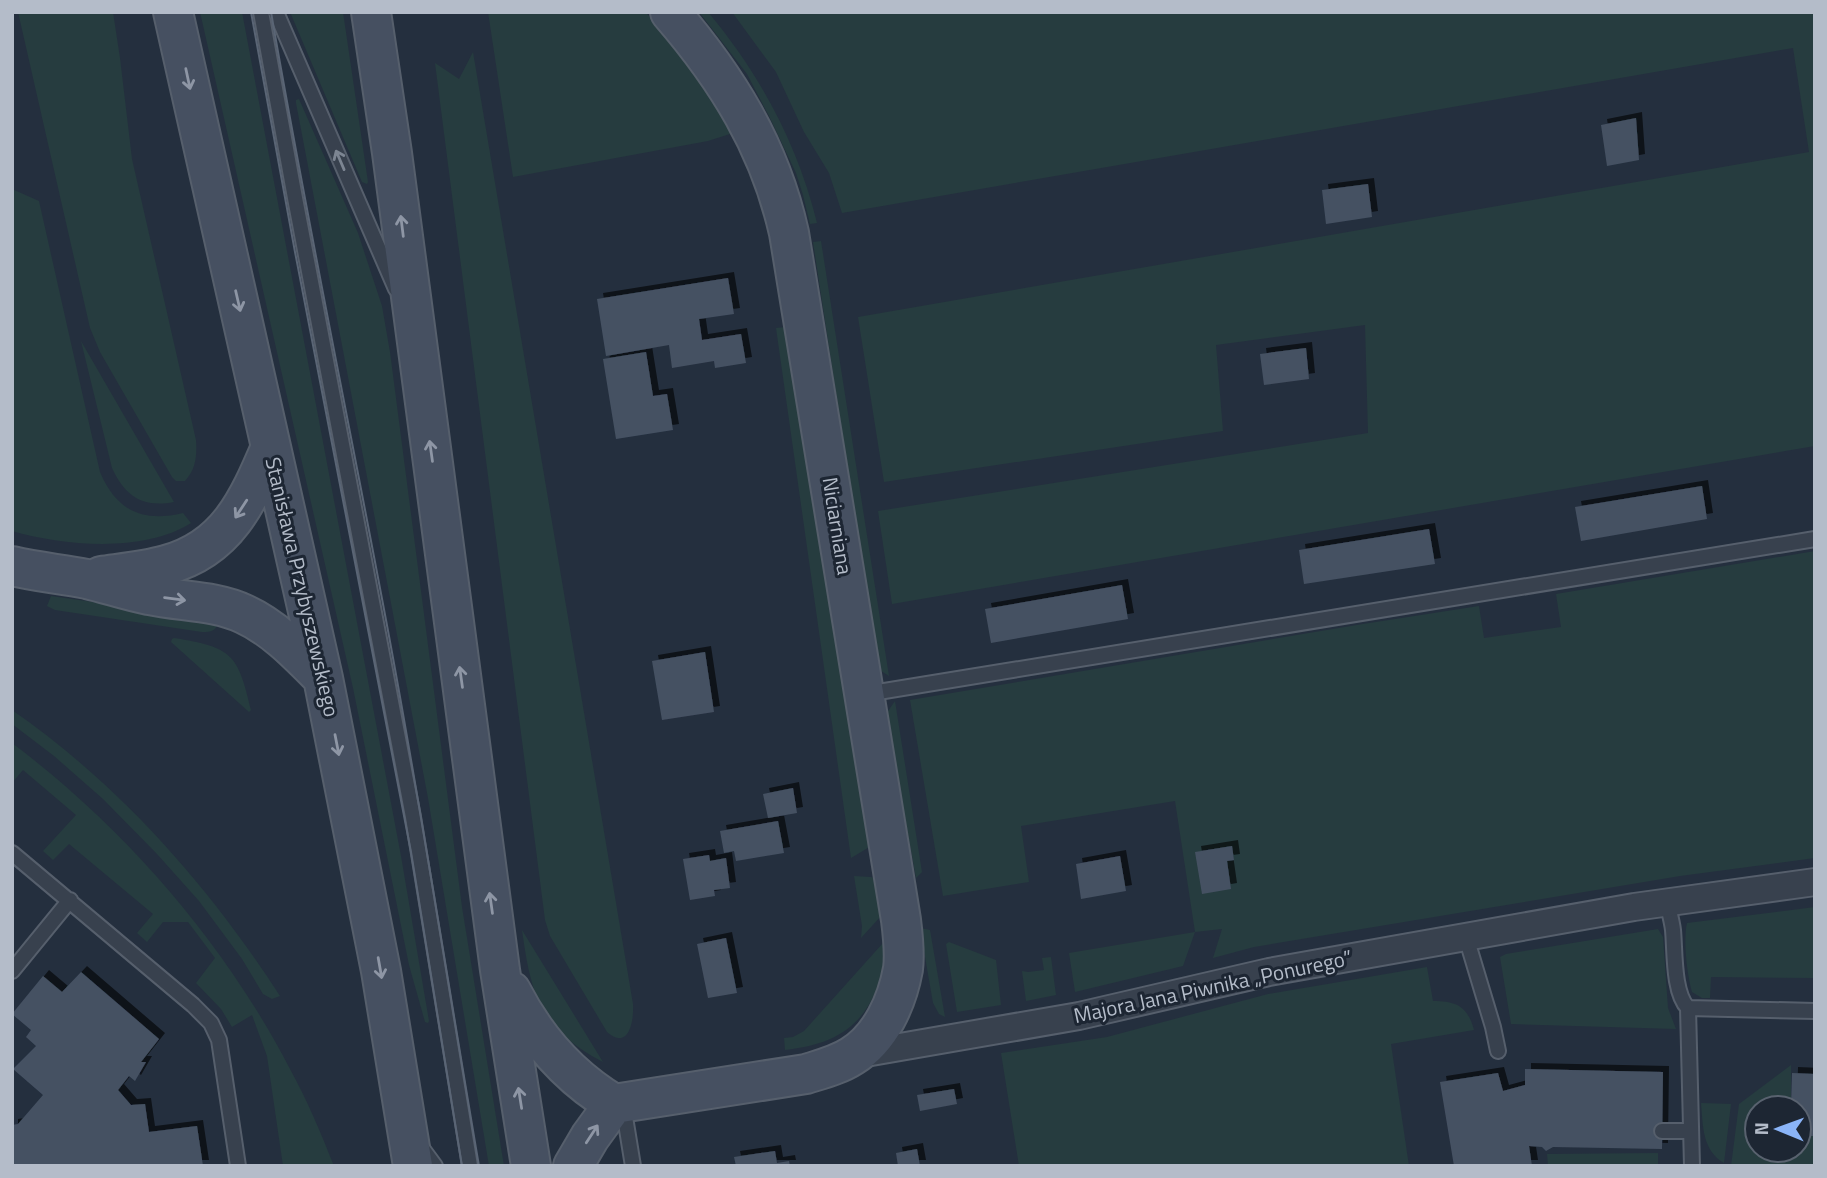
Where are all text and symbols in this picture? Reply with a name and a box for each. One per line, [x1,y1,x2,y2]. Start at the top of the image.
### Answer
one-way arrow [181,67,195,90]
one-way arrow [333,150,346,171]
one-way arrow [395,215,408,238]
one-way arrow [231,289,245,312]
one-way arrow [425,441,438,463]
street label: Stanisława Przybyszewskiego [258,454,348,720]
street label: Niciarniana [814,475,862,577]
one-way arrow [233,498,247,518]
one-way arrow [164,592,186,605]
one-way arrow [455,666,468,689]
one-way arrow [330,733,344,756]
one-way arrow [484,892,497,914]
street label: Majora Jana Piwnika „Ponurego” [1071,941,1355,1031]
one-way arrow [374,956,388,979]
one-way arrow [513,1087,526,1110]
north arrow [1743,1094,1813,1164]
text: N [1746,1122,1775,1136]
one-way arrow [585,1125,600,1144]

